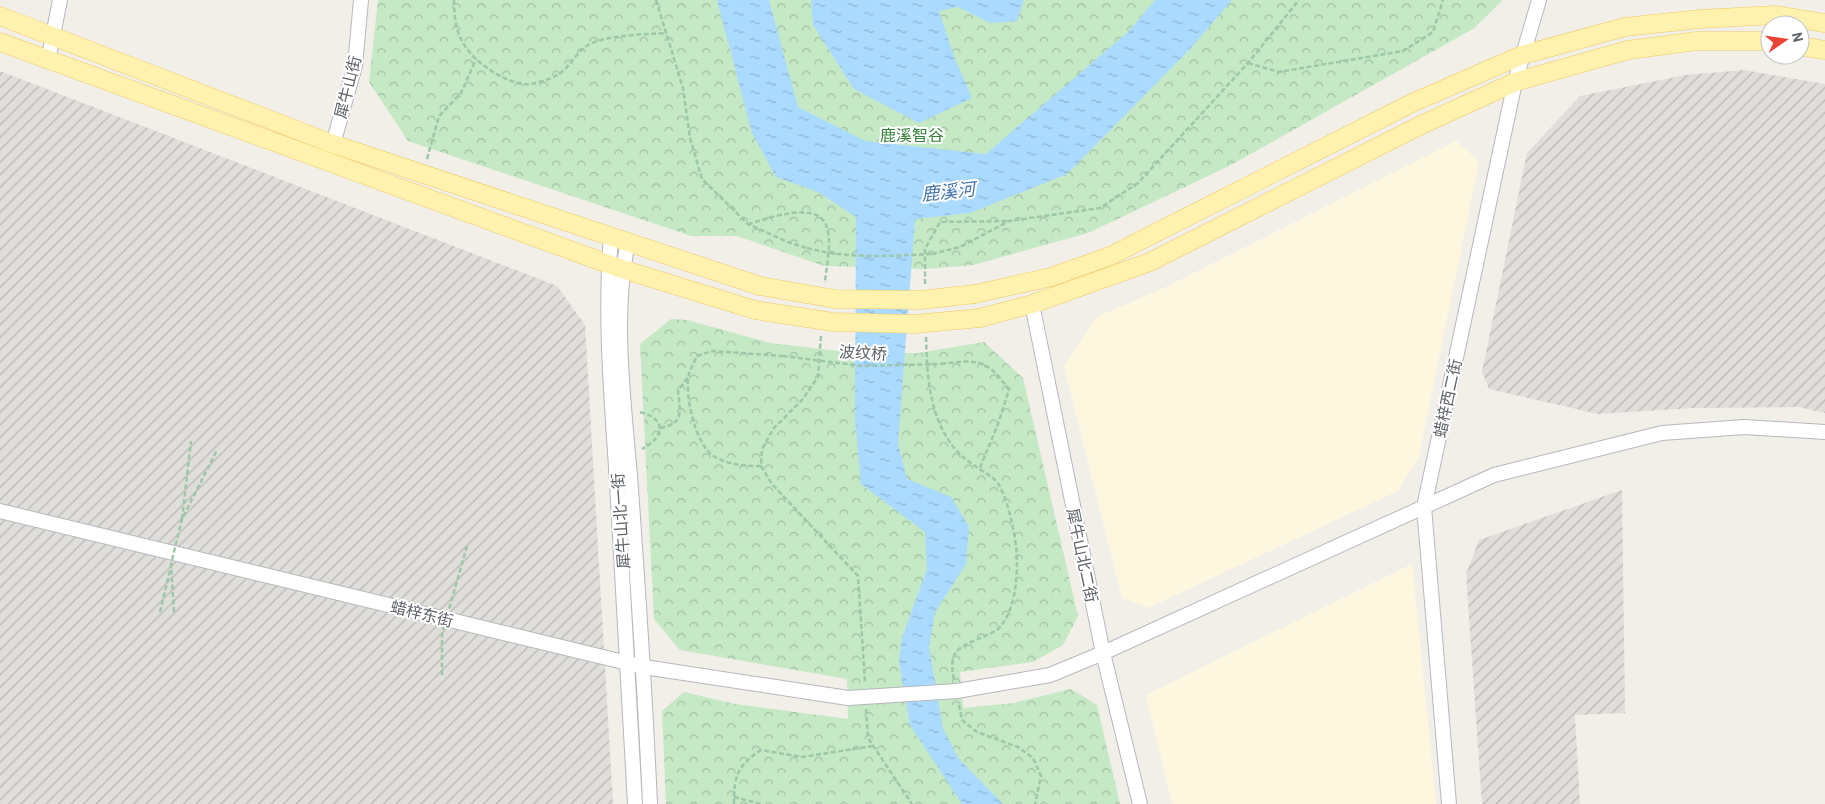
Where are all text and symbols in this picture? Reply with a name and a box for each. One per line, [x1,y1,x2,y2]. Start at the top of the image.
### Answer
north arrow [1760,15,1810,65]
text: N [1789,31,1807,43]
street label: 犀牛山街 [330,54,364,120]
park label: 鹿溪智谷 [880,125,944,144]
water label: 鹿溪河 [920,177,979,205]
street label: 波纹桥 [839,341,887,363]
street label: 蜡梓西二街 [1429,357,1465,439]
street label: 犀牛山北一街 [607,472,633,570]
street label: 犀牛山北二街 [1064,506,1102,604]
street label: 蜡梓东街 [389,596,455,630]

